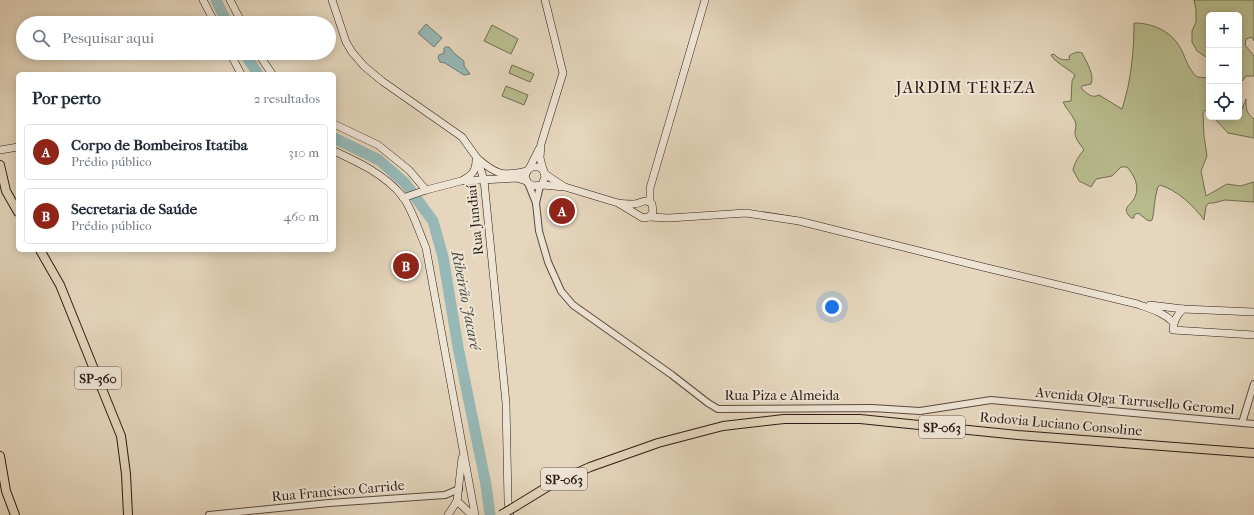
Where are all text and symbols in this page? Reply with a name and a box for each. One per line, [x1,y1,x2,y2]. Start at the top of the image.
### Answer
map controls [1206,12,1242,120]
button: + [1206,12,1242,48]
search box [16,16,336,60]
icon: search [30,27,52,49]
text: Pesquisar aqui [62,29,154,47]
button: − [1206,48,1242,84]
district label: JARDIM TEREZA [894,78,1036,97]
button: locate [1206,84,1242,120]
text: Por perto [32,88,101,108]
text: 2 resultados [254,91,320,106]
text: Corpo de Bombeiros Itatiba [71,136,248,154]
text: A [42,145,50,160]
text: 310 m [288,145,319,160]
text: Prédio público [71,154,152,169]
street label: Rua Jundiaí [463,183,487,256]
pin: A [549,196,575,226]
text: Secretaria de Saúde [71,200,197,218]
text: B [42,209,50,224]
text: 460 m [284,209,319,224]
text: Prédio público [71,218,152,233]
water label: Ribeirão Jacaré [447,248,485,353]
pin: B [393,251,419,281]
your location [822,297,842,317]
road number: SP-360 [75,367,121,389]
street label: Avenida Olga Tarrusello Geromel [1034,384,1235,418]
street label: Rua Piza e Almeida [724,387,840,404]
street label: Rodovia Luciano Consoline [979,408,1143,440]
road number: SP-063 [919,416,965,438]
road number: SP-063 [541,468,587,490]
street label: Rua Francisco Carride [271,477,405,505]

